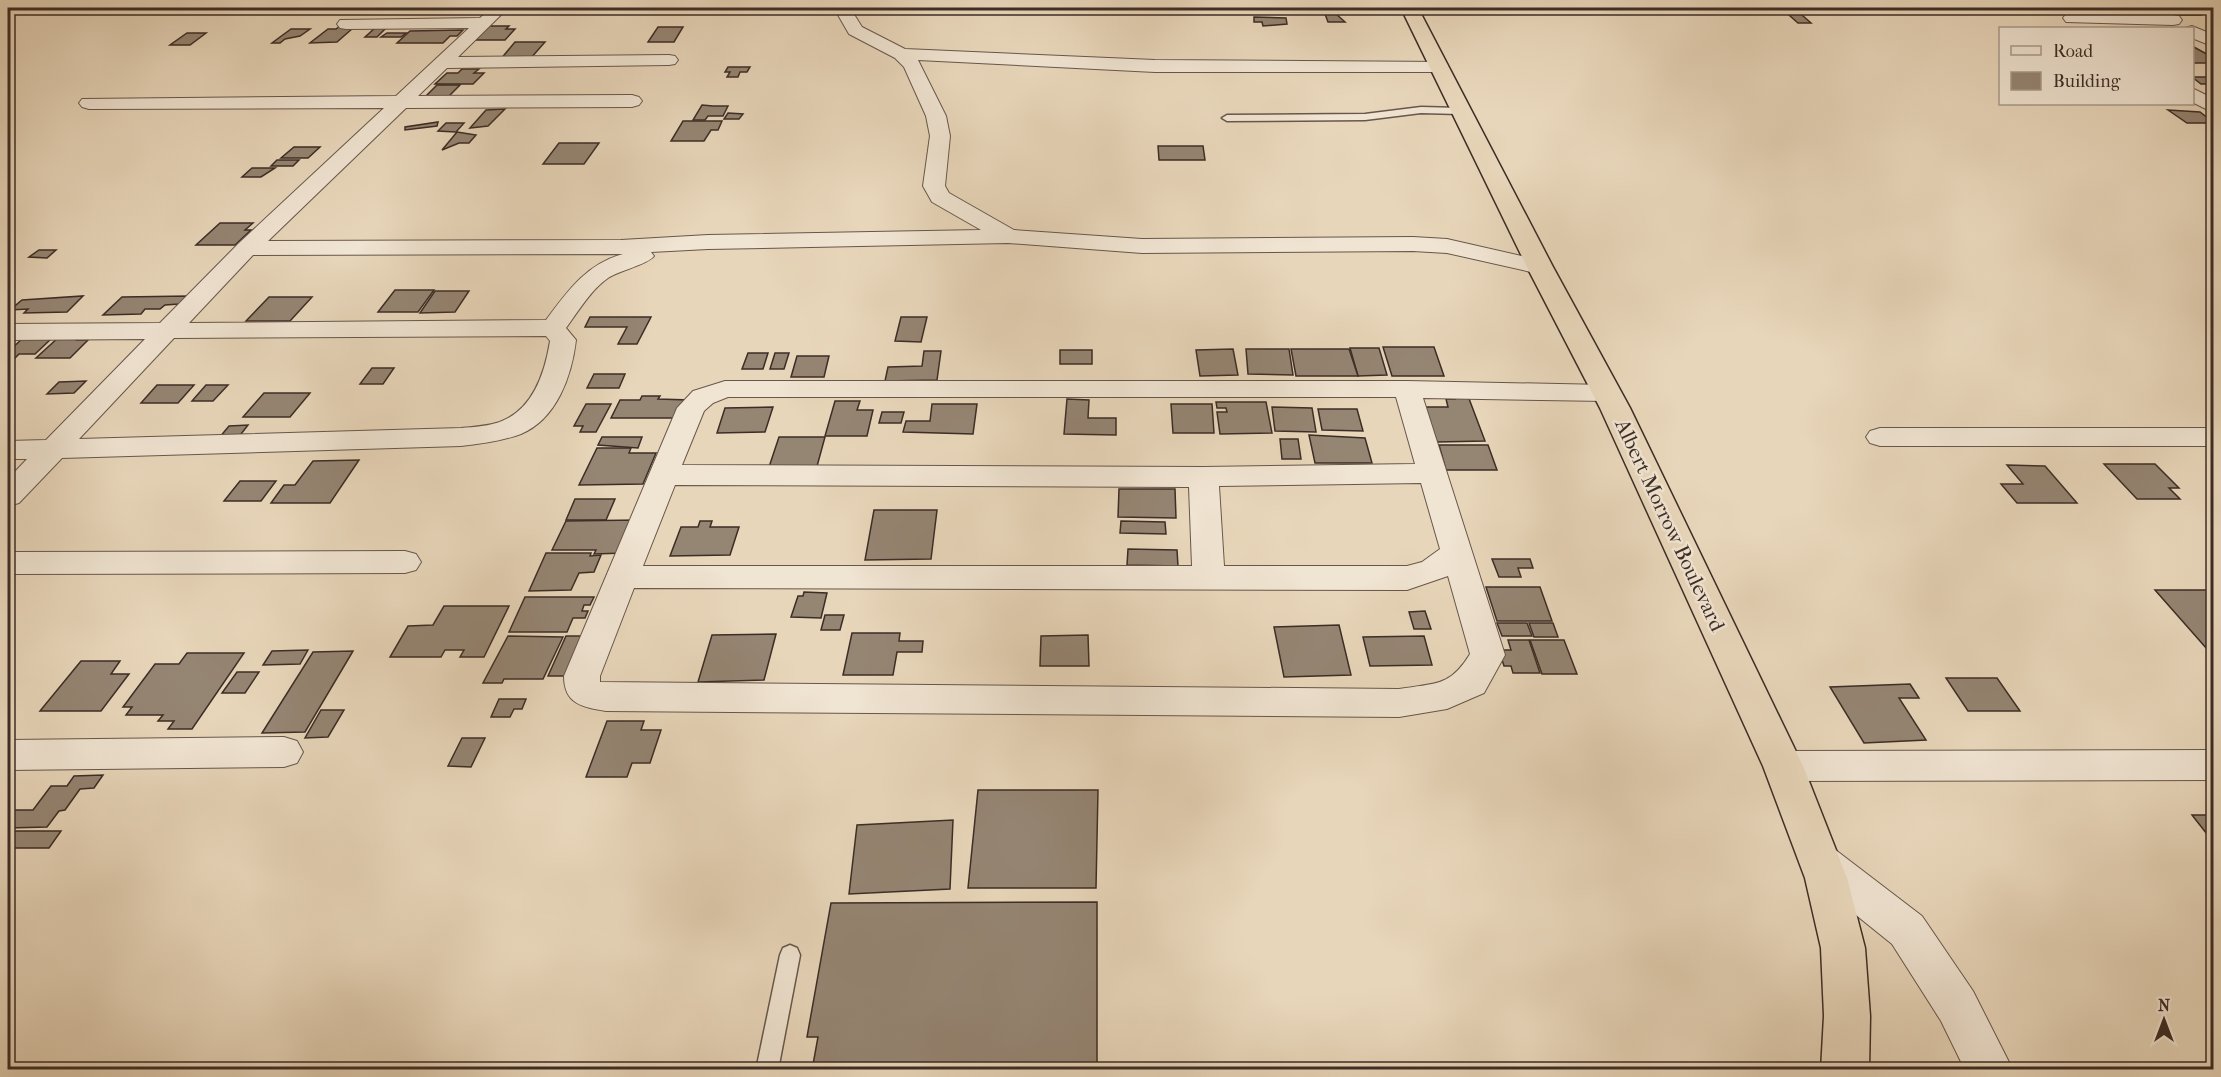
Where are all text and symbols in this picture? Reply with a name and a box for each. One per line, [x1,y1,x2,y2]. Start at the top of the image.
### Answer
legend [1999,27,2194,105]
text: Road [2053,41,2093,62]
text: Building [2053,71,2121,92]
street label: Albert Morrow Boulevard [1610,414,1730,635]
north arrow [2134,990,2194,1050]
text: N [2158,996,2171,1015]

